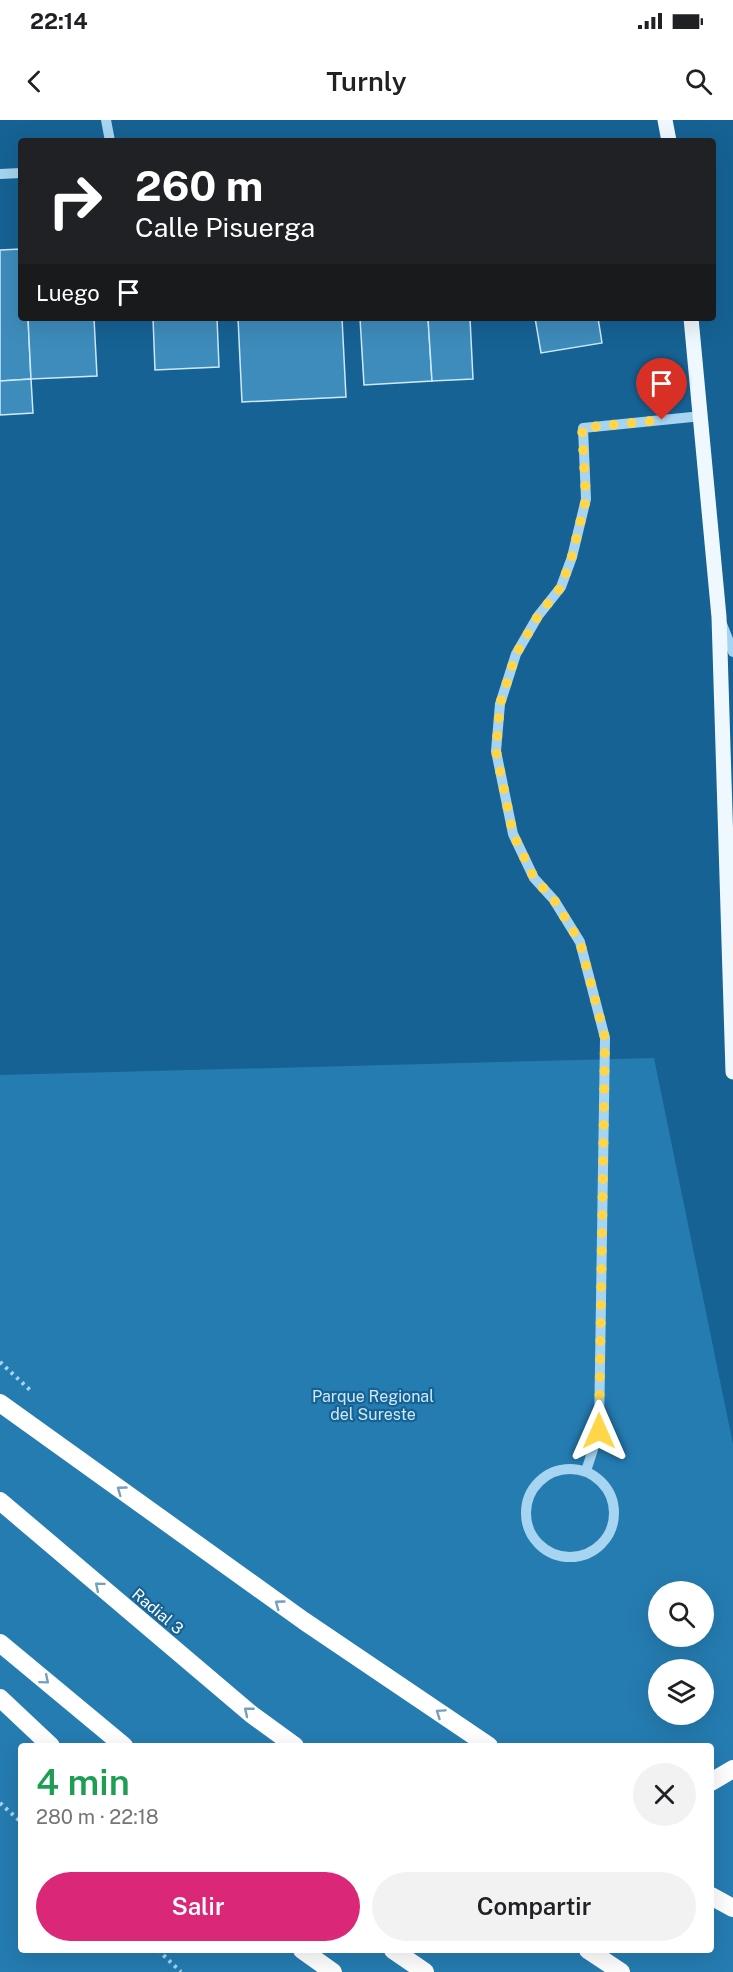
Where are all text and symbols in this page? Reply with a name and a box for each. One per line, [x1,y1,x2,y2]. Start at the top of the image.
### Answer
text: 22:14 [30,8,88,34]
icon: back [18,65,51,98]
text: Turnly [326,65,407,97]
icon: search [682,65,715,98]
text: 260 m [135,161,263,210]
icon: right [36,162,114,240]
text: Calle Pisuerga [135,211,315,243]
icon: arrive [112,276,145,309]
text: Luego [36,280,100,306]
pin [636,358,687,420]
icon: arrive [645,367,678,400]
park label: Parque Regional del Sureste [312,1387,434,1424]
position arrow [567,1399,631,1463]
one-way arrow [116,1486,127,1497]
map controls [648,1581,714,1725]
button: search [648,1581,714,1647]
one-way arrow [95,1582,106,1593]
street label: Radial 3 [128,1585,187,1638]
one-way arrow [275,1600,286,1611]
button: layers [648,1659,714,1725]
one-way arrow [38,1673,49,1684]
one-way arrow [244,1708,255,1719]
one-way arrow [436,1709,447,1720]
text: 4 min [36,1761,130,1803]
button: close [633,1763,696,1826]
text: 280 m · 22:18 [36,1805,159,1829]
button: Salir [36,1872,360,1941]
button: Compartir [372,1872,696,1941]

